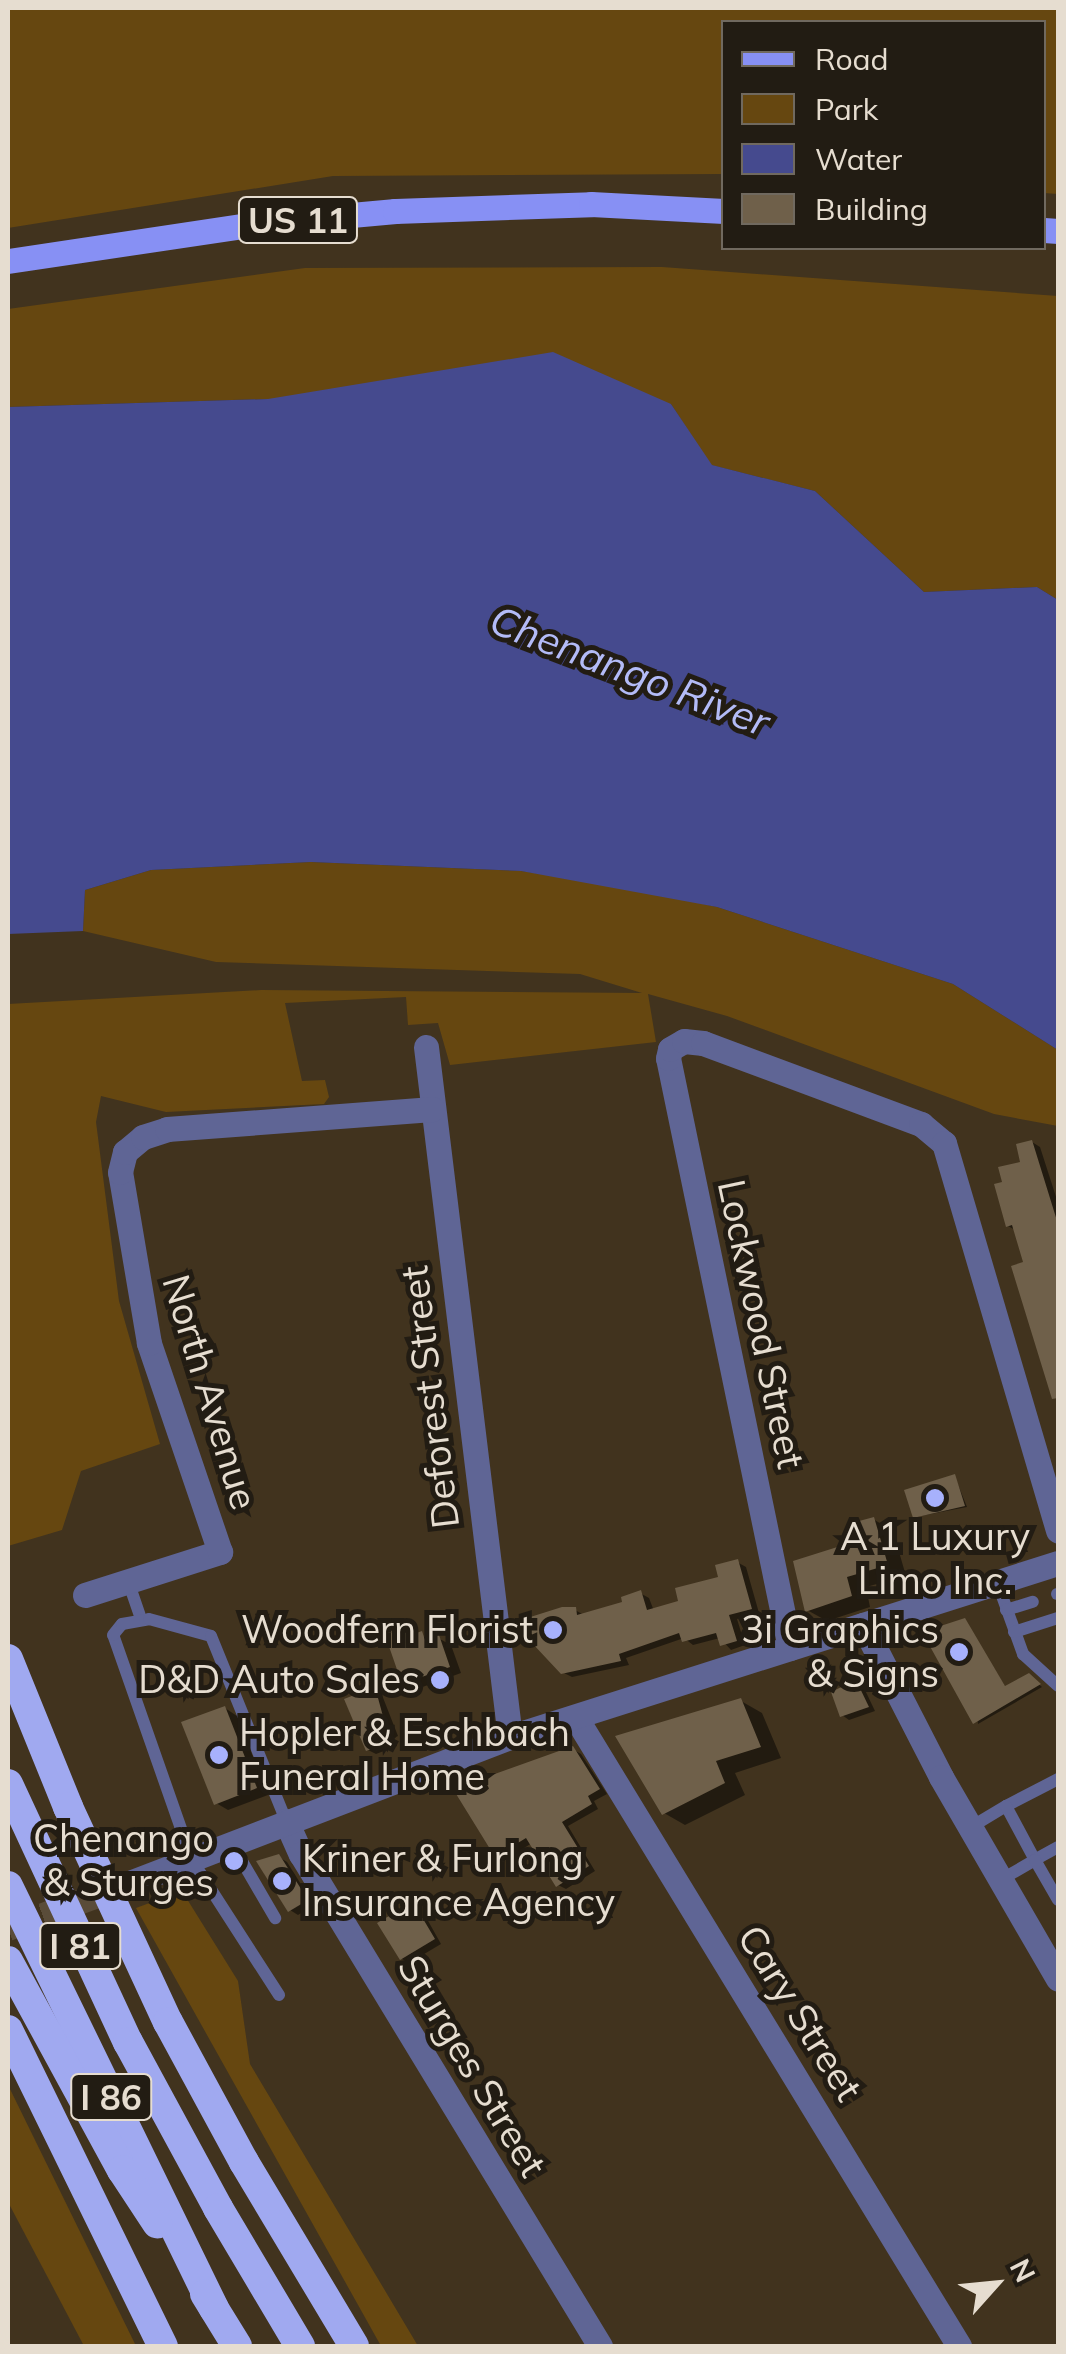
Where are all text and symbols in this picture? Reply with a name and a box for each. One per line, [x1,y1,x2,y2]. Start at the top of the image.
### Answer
legend [721,20,1046,250]
text: Road [815,40,889,78]
text: Park [815,90,878,128]
text: Water [815,140,902,178]
road number: US 11 [236,190,360,250]
text: Building [815,190,928,228]
water label: Chenango River [484,595,776,745]
street label: Lockwood Street [708,1176,814,1472]
street label: Deforest Street [391,1263,469,1531]
street label: North Avenue [153,1269,267,1515]
marker: A 1 Luxury Limo Inc. [924,1487,946,1509]
place label: A 1 Luxury Limo Inc. [840,1514,1030,1604]
place label: Woodfern Florist [241,1607,533,1653]
place label: 3i Graphics & Signs [741,1607,939,1696]
marker: Woodfern Florist [542,1619,564,1641]
marker: 3i Graphics & Signs [948,1641,970,1663]
place label: D&D Auto Sales [138,1657,420,1703]
marker: D&D Auto Sales [429,1669,451,1691]
place label: Hopler & Eschbach Funeral Home [239,1710,570,1800]
marker: Hopler & Eschbach Funeral Home [208,1744,230,1766]
place label: Chenango & Sturges [33,1816,214,1906]
place label: Kriner & Furlong Insurance Agency [302,1836,615,1926]
marker: Chenango & Sturges [223,1850,245,1872]
marker: Kriner & Furlong Insurance Agency [271,1870,293,1892]
road number: I 81 [38,1916,122,1976]
street label: Cary Street [728,1917,872,2109]
street label: Sturges Street [388,1947,556,2185]
road number: I 86 [68,2067,154,2127]
north arrow [946,2234,1046,2334]
text: N [1003,2253,1044,2288]

